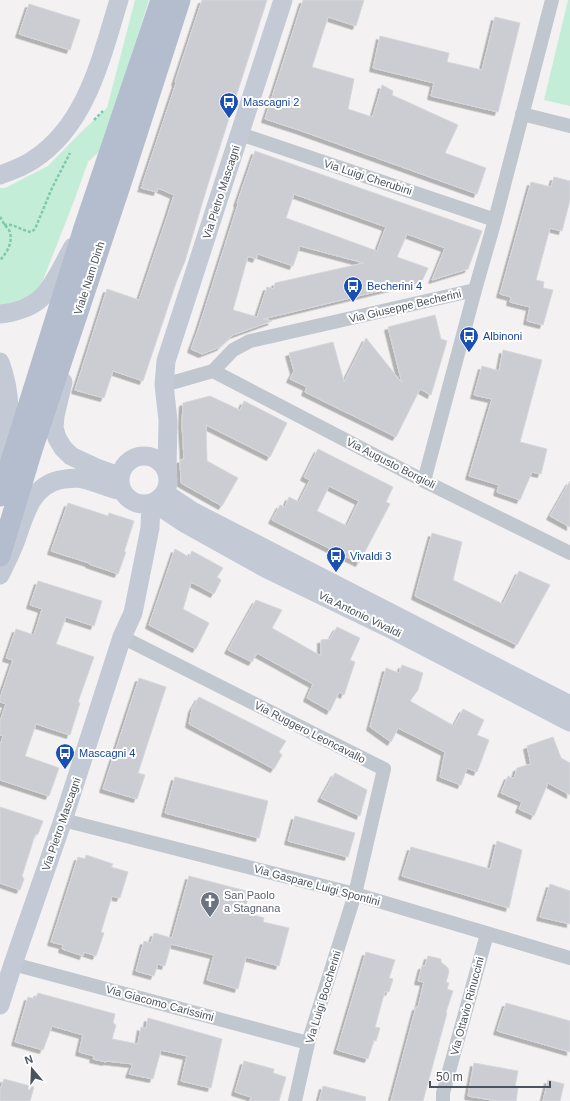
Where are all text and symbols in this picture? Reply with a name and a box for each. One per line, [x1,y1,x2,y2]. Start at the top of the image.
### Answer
bus stop icon: Mascagni 2 [218,91,240,119]
place label: Mascagni 2 [243,96,299,108]
street label: Via Pietro Mascagni [200,144,242,240]
street label: Via Luigi Cherubini [322,157,414,197]
street label: Viale Nam Dinh [72,240,106,316]
bus stop icon: Becherini 4 [342,275,364,303]
place label: Becherini 4 [367,280,422,292]
street label: Via Giuseppe Becherini [348,287,462,325]
bus stop icon: Albinoni [458,325,480,353]
place label: Albinoni [483,330,522,342]
street label: Via Augusto Borgioli [344,435,438,491]
bus stop icon: Vivaldi 3 [325,545,347,573]
place label: Vivaldi 3 [350,550,391,562]
street label: Via Antonio Vivaldi [317,589,403,639]
street label: Via Ruggero Leoncavallo [253,699,367,765]
bus stop icon: Mascagni 4 [54,742,76,770]
place label: Mascagni 4 [79,747,135,759]
street label: Via Pietro Mascagni [39,776,83,872]
street label: Via Gaspare Luigi Spontini [253,862,381,908]
place label: San Paolo a Stagnana [224,889,281,914]
church icon: San Paolo a Stagnana [199,890,221,918]
street label: Via Luigi Boccherini [303,949,343,1045]
street label: Via Ottavio Rinuccini [448,956,486,1056]
street label: Via Giacomo Carissimi [105,983,215,1023]
north arrow [12,1049,52,1089]
text: N [23,1053,35,1067]
scale bar [430,1063,550,1089]
text: 50 m [436,1070,463,1084]

